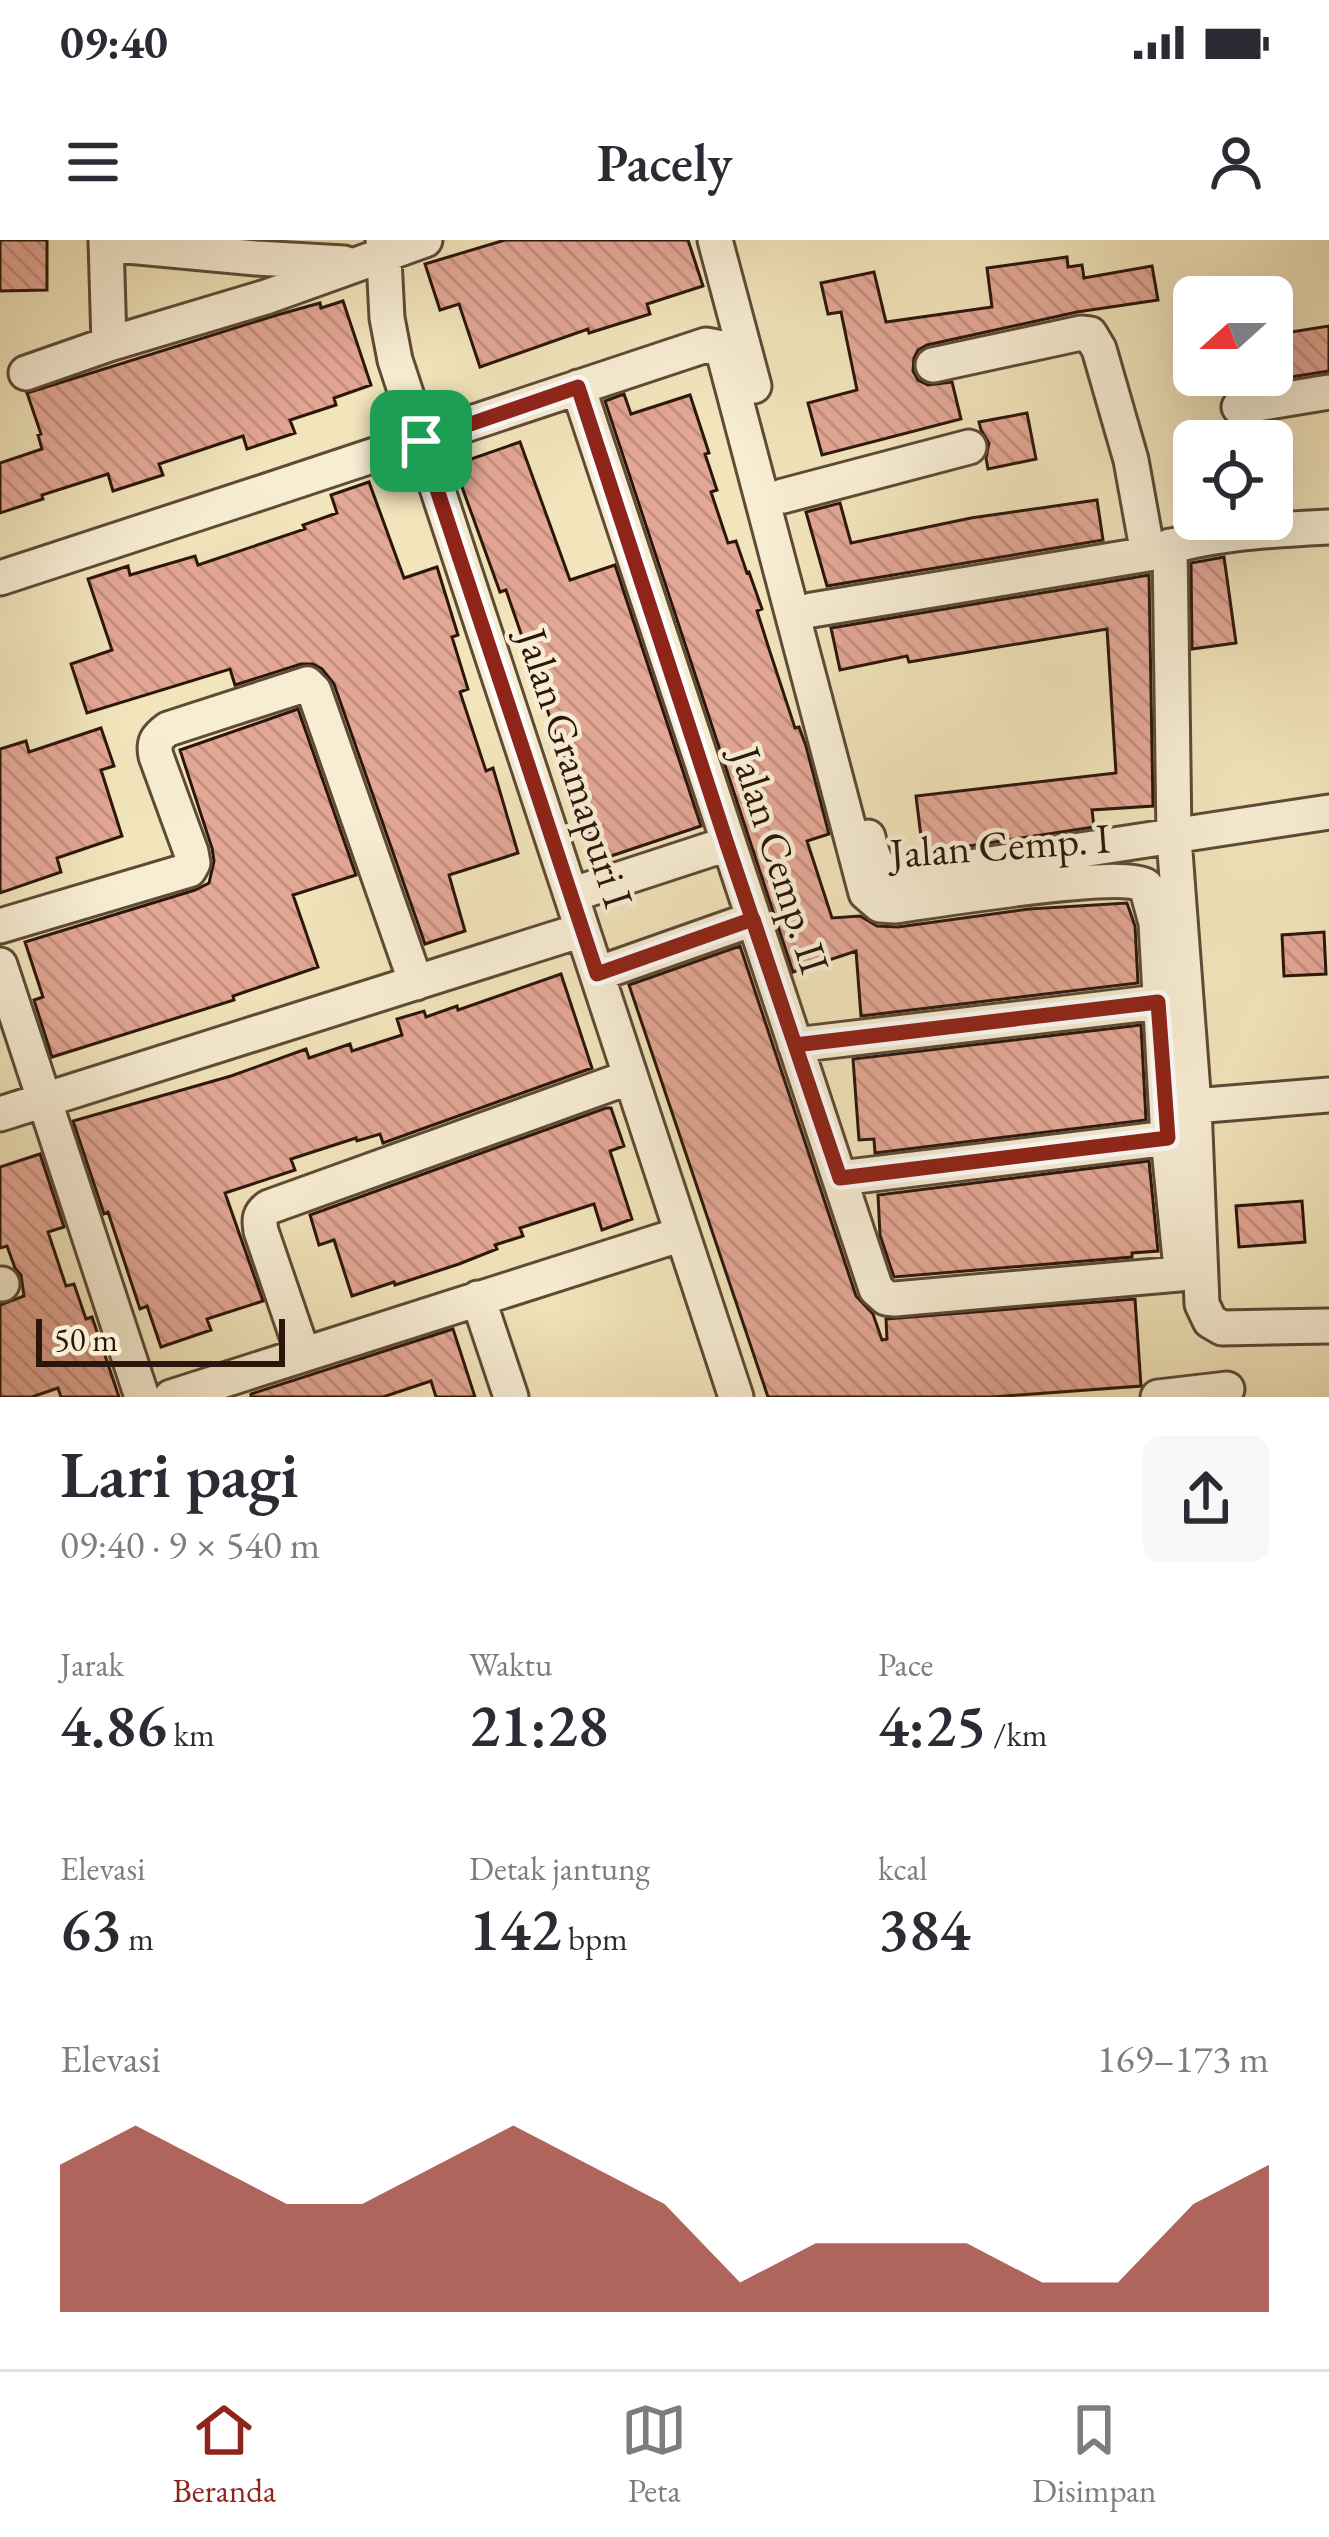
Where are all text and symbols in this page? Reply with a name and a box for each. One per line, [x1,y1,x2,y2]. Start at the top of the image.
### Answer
text: 09:40 [60,13,168,71]
text: Pacely [597,127,733,197]
icon: menu [60,129,126,195]
icon: person [1203,129,1269,195]
north arrow [1173,276,1293,396]
map controls [1173,276,1293,540]
pin [370,390,472,492]
icon: arrive [388,408,454,474]
button: locate [1173,420,1293,540]
street label: Jalan Gramapuri I [504,619,647,915]
street label: Jalan Cemp. II [717,737,843,980]
street label: Jalan Cemp. I [885,810,1112,881]
scale bar [36,1313,285,1366]
text: 50 m [54,1318,118,1361]
text: Lari pagi [60,1431,299,1517]
button: share [1143,1436,1269,1562]
text: 09:40 · 9 × 540 m [60,1519,320,1570]
text: Jarak [60,1643,124,1686]
text: Waktu [469,1643,552,1686]
text: Pace [878,1643,933,1686]
text: 4.86 [60,1686,167,1764]
text: 21:28 [469,1686,608,1764]
text: 4:25 [878,1686,987,1764]
text: km [167,1713,215,1756]
text: /km [987,1713,1048,1756]
text: Elevasi [60,1847,145,1890]
text: Detak jantung [469,1847,650,1890]
text: kcal [878,1847,928,1890]
text: 63 [60,1890,122,1968]
text: 142 [469,1890,561,1968]
text: 384 [878,1890,970,1968]
text: m [122,1917,154,1960]
text: bpm [561,1917,628,1960]
text: Elevasi [60,2033,161,2084]
text: 169–173 m [1097,2033,1269,2084]
tab: Beranda [172,2397,276,2512]
tab: Peta [621,2397,687,2512]
tab: Disimpan [1032,2397,1157,2512]

